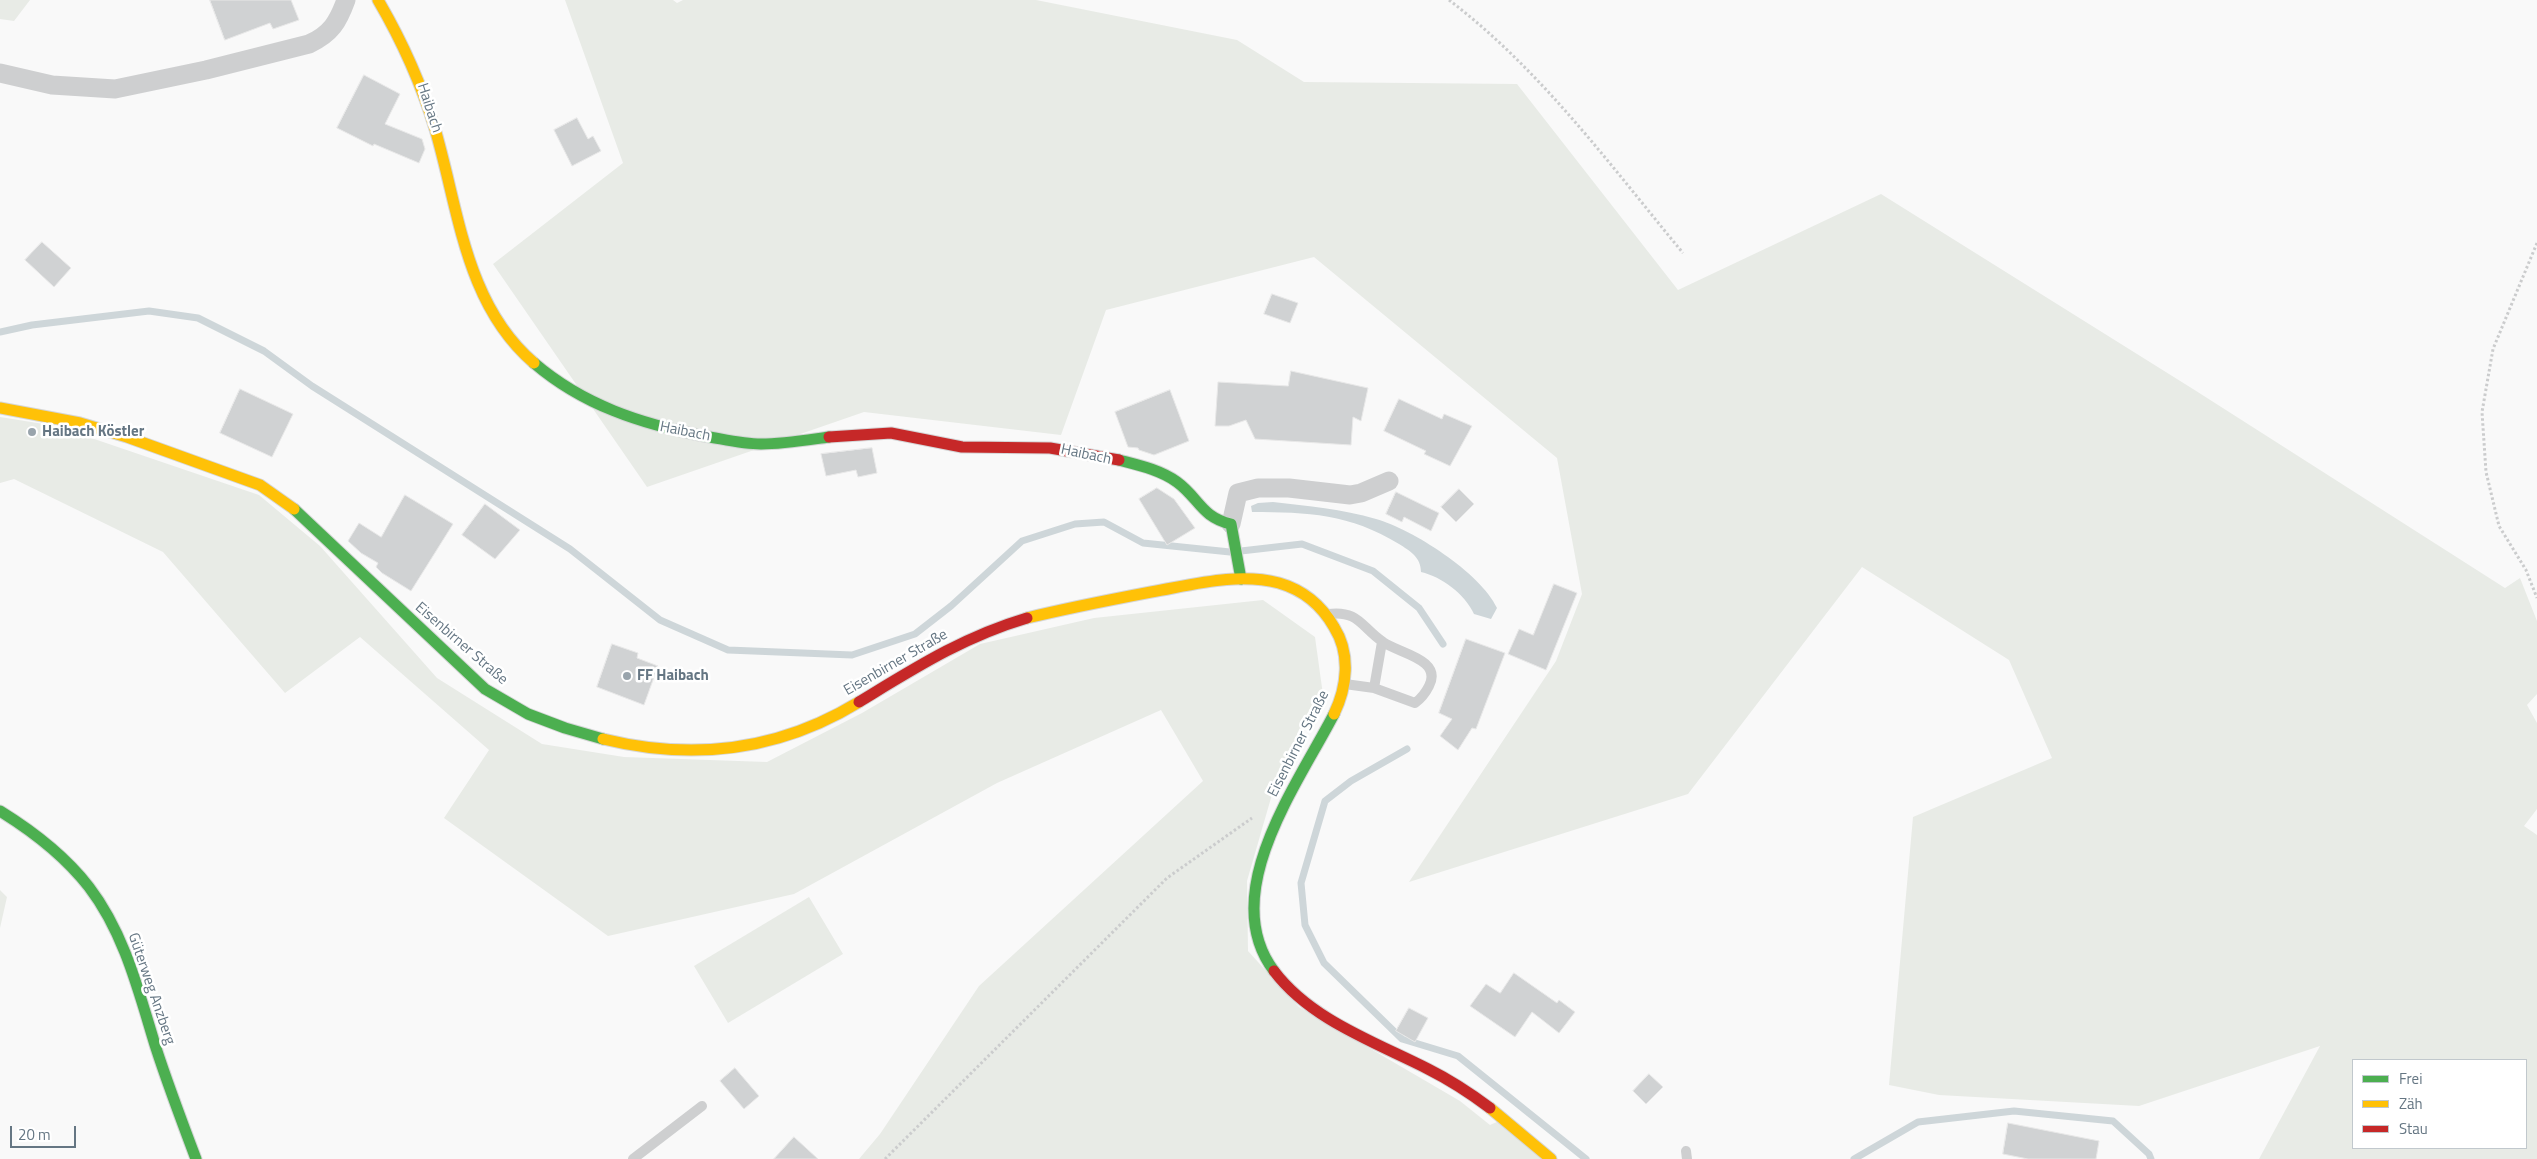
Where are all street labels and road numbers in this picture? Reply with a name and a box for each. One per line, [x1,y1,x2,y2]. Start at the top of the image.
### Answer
street label: Haibach [413,81,445,135]
street label: Haibach [658,418,712,446]
street label: Haibach [1059,441,1113,469]
street label: Eisenbirner Straße [411,599,511,689]
street label: Eisenbirner Straße [841,626,951,700]
street label: Eisenbirner Straße [1264,688,1334,800]
street label: Güterweg Anzberg [123,931,179,1047]

